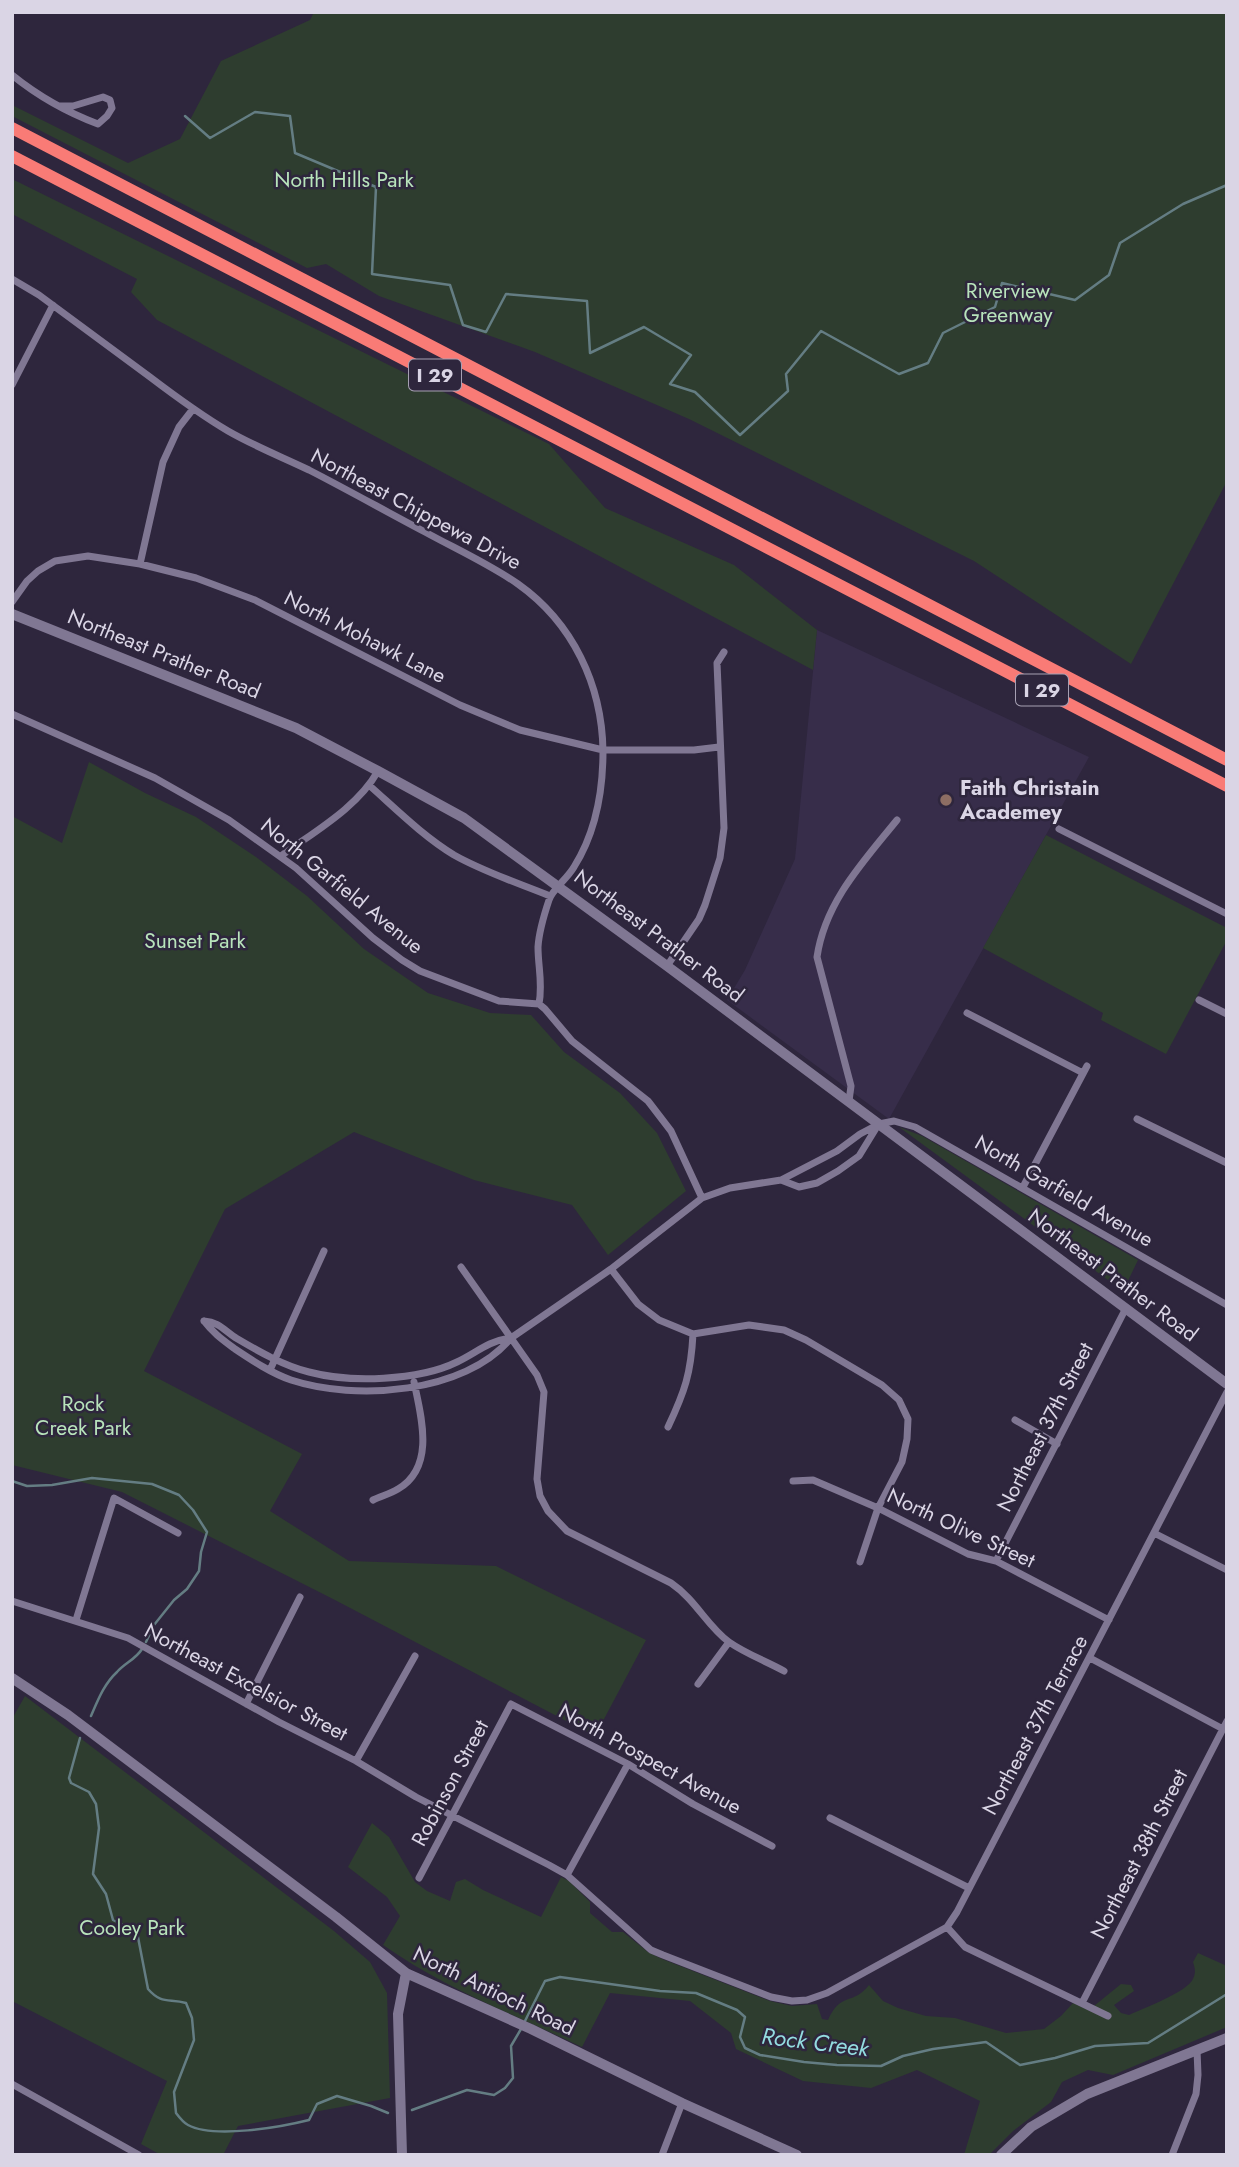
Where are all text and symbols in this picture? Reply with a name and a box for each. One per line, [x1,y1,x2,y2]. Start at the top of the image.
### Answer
park label: North Hills Park [274,165,415,195]
park label: Riverview Greenway [963,276,1053,330]
road number: I 29 [409,360,461,390]
street label: Northeast Chippewa Drive [305,441,527,577]
street label: North Mohawk Lane [279,583,451,691]
street label: Northeast Prather Road [63,602,265,706]
road number: I 29 [1016,674,1068,706]
place label: Faith Christain Academey [959,773,1100,827]
marker: Faith Christain Academey [938,792,954,808]
street label: North Garfield Avenue [254,811,430,961]
street label: Northeast Prather Road [568,862,750,1010]
park label: Sunset Park [144,926,247,956]
street label: North Garfield Avenue [969,1128,1159,1255]
street label: Northeast Prather Road [1022,1201,1204,1349]
street label: Northeast 37th Street [989,1337,1101,1517]
park label: Rock Creek Park [35,1389,132,1443]
street label: North Olive Street [882,1481,1040,1575]
street label: Northeast Excelsior Street [139,1616,353,1748]
street label: Northeast 37th Terrace [975,1629,1095,1820]
street label: North Prospect Avenue [553,1696,747,1822]
street label: Robinson Street [404,1715,496,1851]
street label: Northeast 38th Street [1083,1764,1195,1944]
park label: Cooley Park [79,1913,186,1943]
street label: North Antioch Road [408,1939,580,2043]
water label: Rock Creek [760,2019,872,2066]

